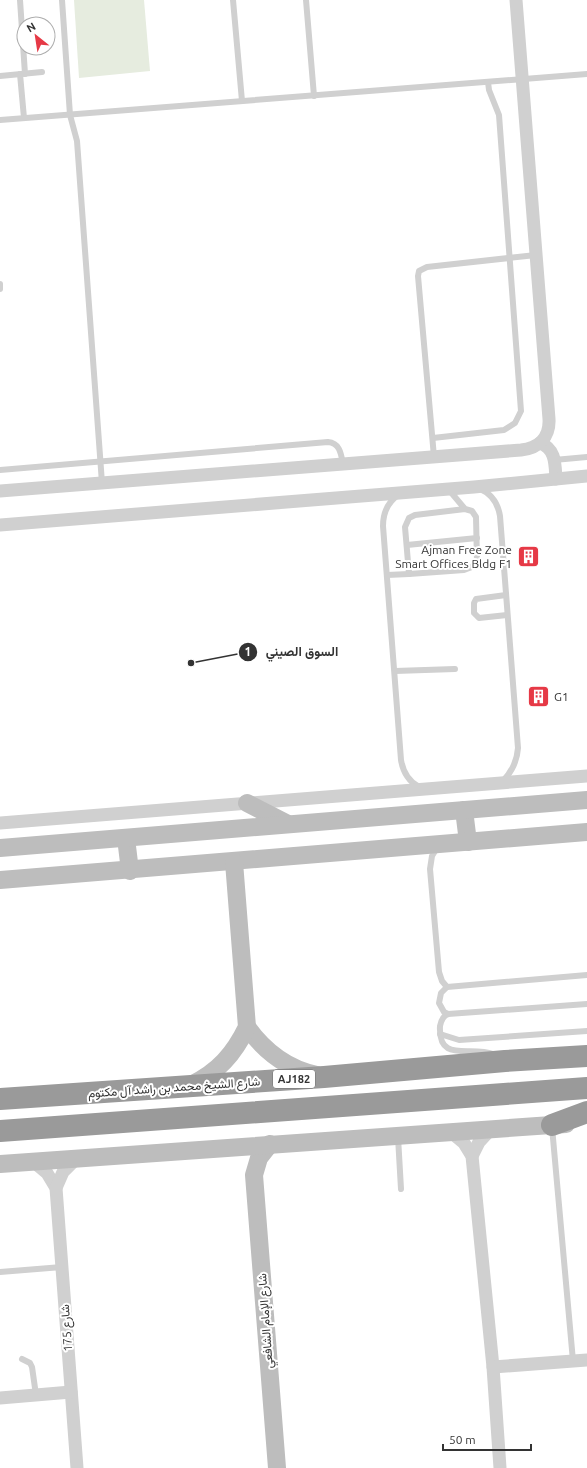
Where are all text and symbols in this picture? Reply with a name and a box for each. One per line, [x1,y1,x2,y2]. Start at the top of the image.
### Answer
north arrow [16,16,56,56]
text: N [24,20,38,35]
place label: Ajman Free Zone Smart Offices Bldg F1 [395,543,512,570]
building icon: Ajman Free Zone Smart Offices Bldg F1 [515,543,541,569]
callout: السوق الصيني [238,639,346,664]
text: السوق الصيني [266,644,338,662]
text: 1 [245,645,251,658]
building icon: G1 [526,683,552,709]
place label: G1 [554,690,569,703]
road number: AJ182 [273,1070,315,1088]
street label: شارع الشيخ محمد بن راشد آل مكتوم [87,1074,261,1103]
street label: شارع الإمام الشافعي [255,1273,279,1369]
street label: شارع 175 [58,1304,77,1352]
scale bar [443,1426,531,1452]
text: 50 m [449,1433,476,1446]

